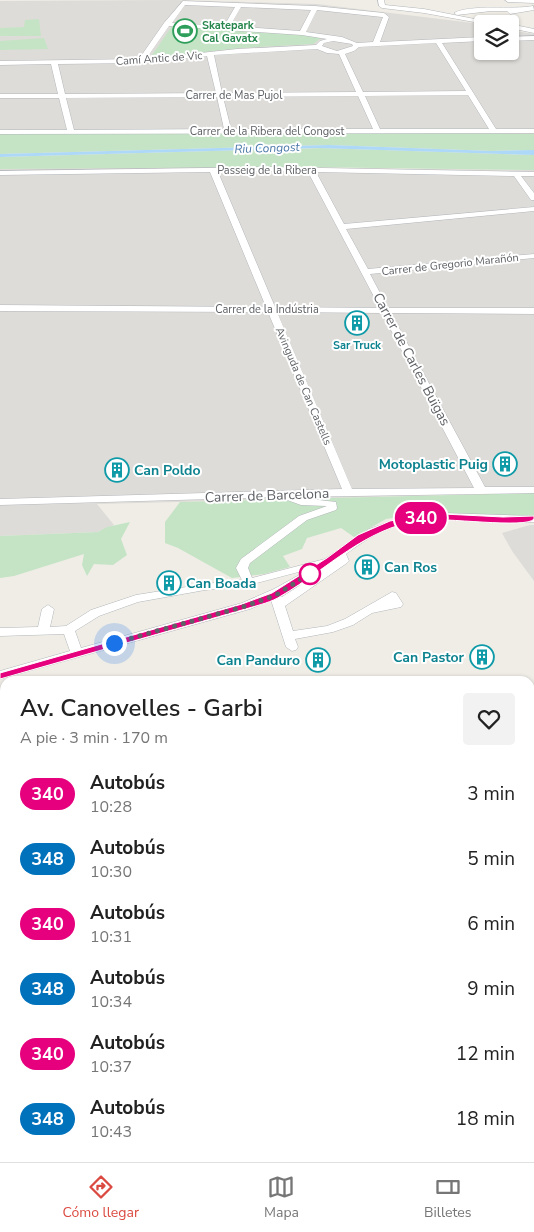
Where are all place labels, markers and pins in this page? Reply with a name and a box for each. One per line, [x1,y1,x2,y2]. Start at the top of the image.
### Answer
sports icon: Skatepark Cal Gavatx [172,18,198,44]
place label: Skatepark Cal Gavatx [202,18,259,46]
building icon: Sar Truck [344,310,370,336]
place label: Sar Truck [333,338,382,353]
building icon: Motoplastic Puig [492,451,518,477]
place label: Motoplastic Puig [379,455,488,474]
building icon: Can Poldo [104,457,130,483]
place label: Can Poldo [134,461,201,480]
building icon: Can Ros [354,554,380,580]
place label: Can Ros [384,558,437,577]
unlabelled marker [299,563,321,585]
building icon: Can Boada [156,570,182,596]
place label: Can Boada [186,574,256,593]
building icon: Can Pastor [469,644,495,670]
building icon: Can Panduro [305,647,331,673]
place label: Can Pastor [393,648,465,667]
place label: Can Panduro [217,651,300,670]

